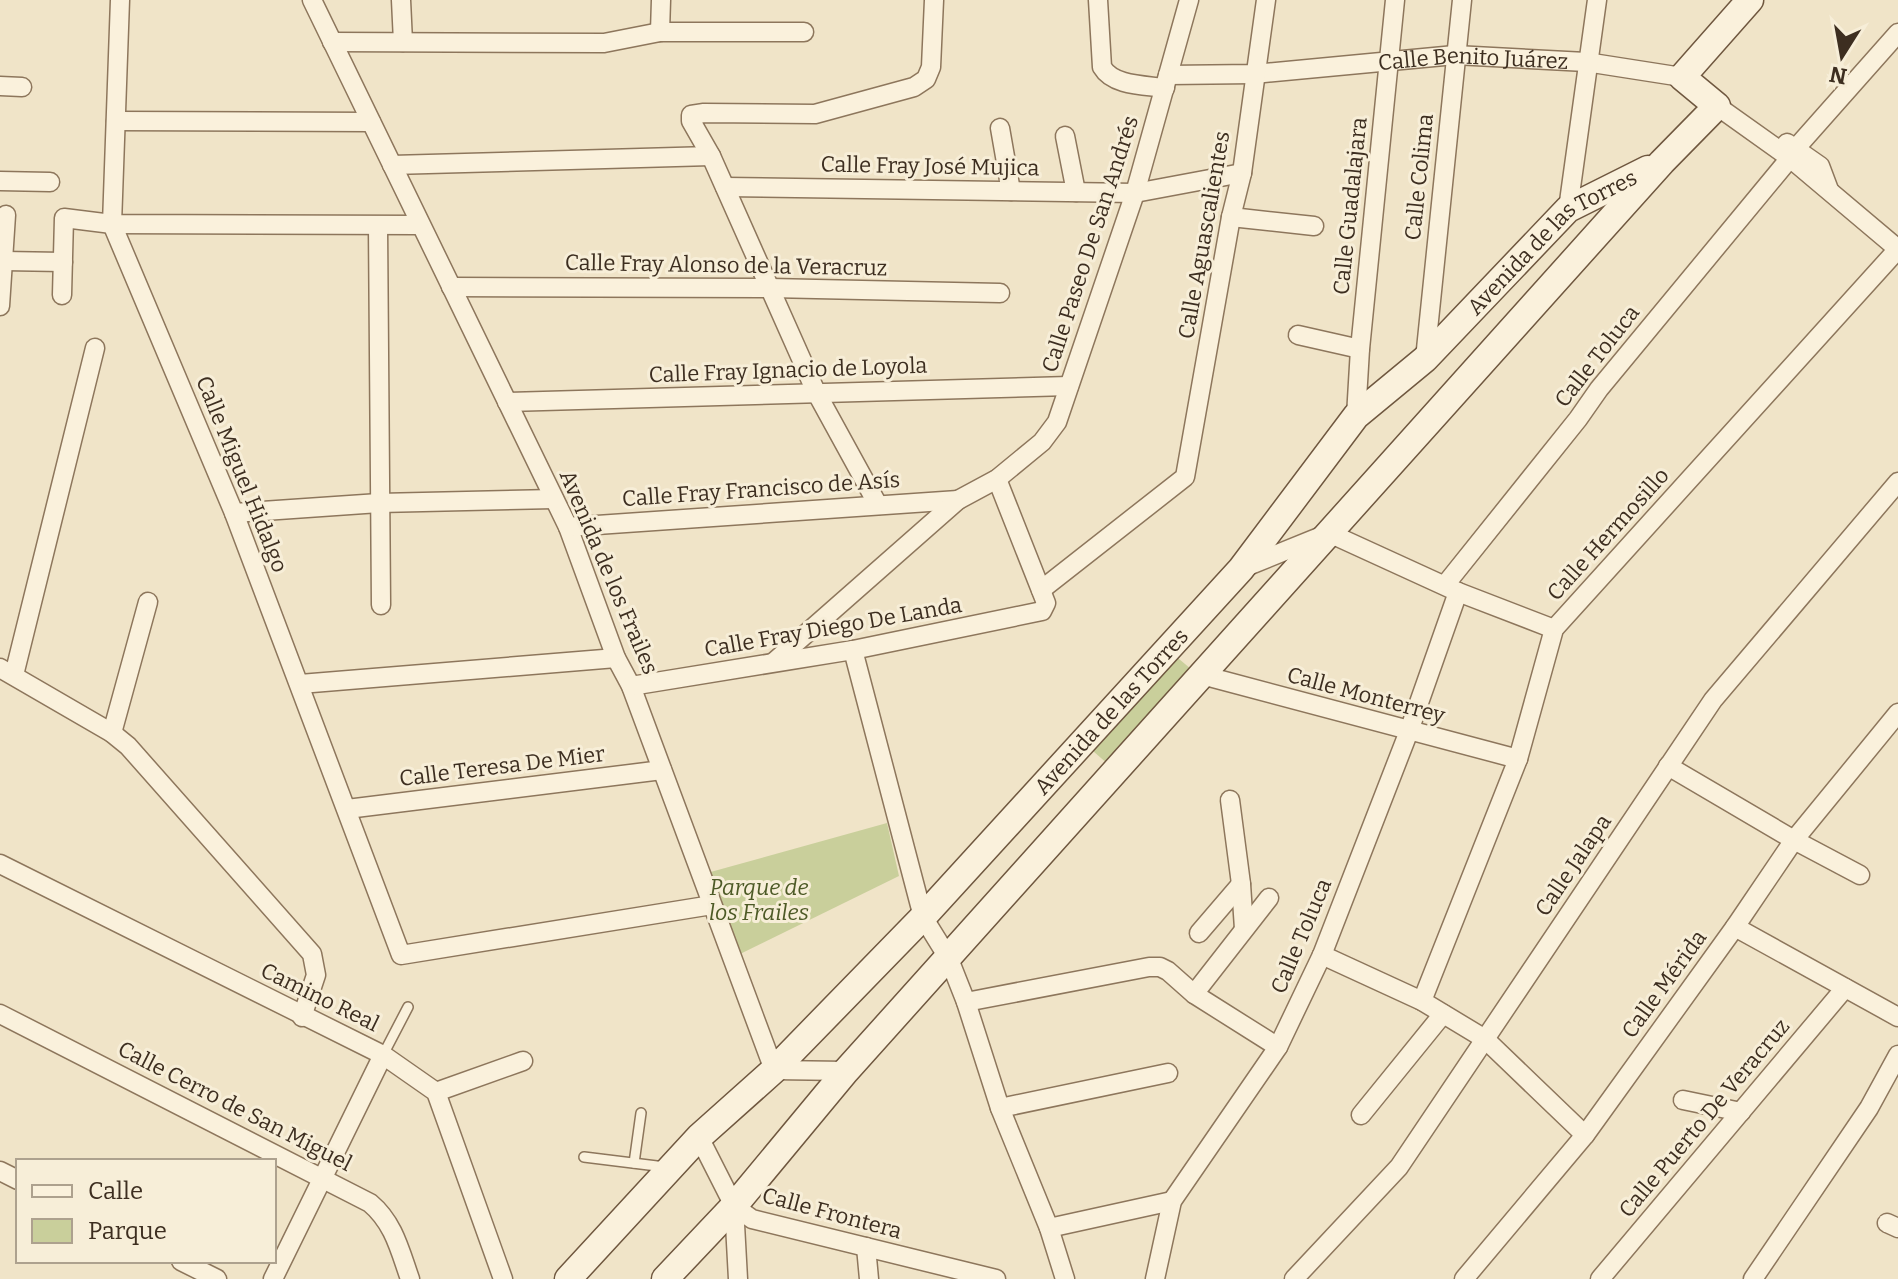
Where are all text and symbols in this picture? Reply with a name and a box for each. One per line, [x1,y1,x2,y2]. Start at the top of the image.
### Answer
north arrow [1802,16,1882,96]
street label: Calle Benito Juárez [1377,41,1569,76]
text: N [1827,60,1849,90]
street label: Calle Paseo De San Andrés [1036,112,1144,376]
street label: Calle Colima [1399,112,1439,242]
street label: Calle Guadalajara [1327,116,1373,296]
street label: Calle Aguascalientes [1172,129,1236,341]
street label: Calle Fray José Mujica [820,151,1040,181]
street label: Avenida de las Torres [1461,163,1641,320]
street label: Calle Fray Alonso de la Veracruz [565,249,887,281]
street label: Calle Toluca [1549,300,1645,412]
street label: Calle Fray Ignacio de Loyola [648,352,928,388]
street label: Calle Miguel Hidalgo [190,372,294,576]
street label: Calle Hermosillo [1541,462,1675,606]
street label: Avenida de los Frailes [554,466,664,678]
street label: Calle Fray Francisco de Asís [621,466,901,512]
street label: Calle Fray Diego De Landa [702,591,964,663]
street label: Avenida de las Torres [1028,623,1194,800]
street label: Calle Monterrey [1284,661,1448,729]
street label: Calle Teresa De Mier [398,740,607,792]
street label: Calle Jalapa [1529,809,1617,921]
park label: Parque de los Frailes [709,874,809,926]
street label: Calle Toluca [1265,874,1337,998]
street label: Calle Mérida [1616,925,1712,1043]
street label: Camino Real [256,957,384,1037]
street label: Calle Puerto De Veracruz [1613,1013,1795,1223]
street label: Calle Cerro de San Miguel [113,1035,357,1177]
legend [16,1159,276,1263]
text: Calle [88,1177,143,1205]
street label: Calle Frontera [759,1181,905,1245]
text: Parque [88,1217,167,1245]

